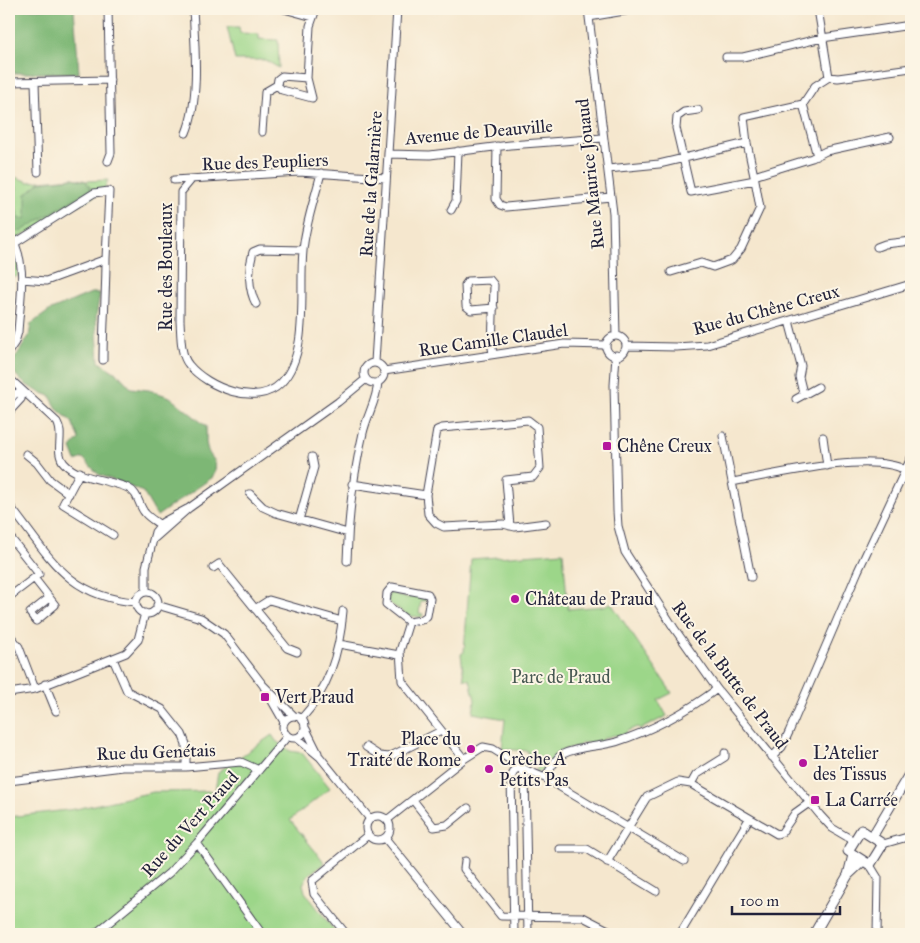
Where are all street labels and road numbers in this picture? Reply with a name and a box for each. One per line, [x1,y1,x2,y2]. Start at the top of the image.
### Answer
street label: Rue Maurice Jouaud [571,97,610,251]
street label: Rue de la Galarnière [355,110,387,258]
street label: Avenue de Deauville [403,115,554,149]
street label: Rue des Peupliers [201,149,329,175]
street label: Rue des Bouleaux [155,203,177,331]
street label: Rue du Chêne Creux [690,280,842,340]
street label: Rue Camille Claudel [417,319,569,361]
street label: Rue de la Butte de Praud [667,597,793,753]
street label: Rue du Genétais [96,739,216,765]
street label: Rue du Vert Praud [137,767,243,881]

